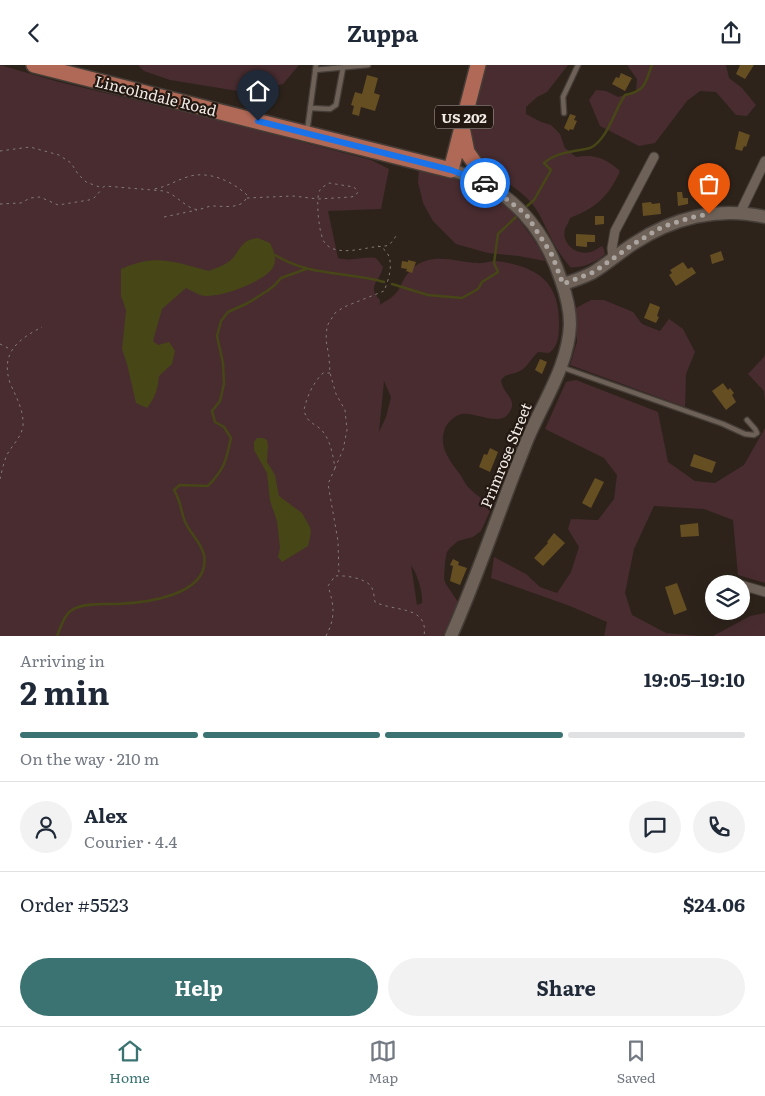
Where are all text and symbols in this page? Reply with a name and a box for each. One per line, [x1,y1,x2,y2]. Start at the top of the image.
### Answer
text: Zuppa [347,16,418,49]
icon: back [20,19,48,47]
icon: share [717,19,745,47]
street label: Lincolndale Road [93,69,219,121]
pin [237,70,279,121]
icon: home [244,77,272,105]
road number: US 202 [435,106,493,129]
courier [460,158,510,208]
pin [688,163,730,214]
icon: car [471,169,499,197]
icon: bag [695,170,723,198]
street label: Primrose Street [473,399,537,511]
map controls [705,575,750,620]
button: layers [705,575,750,620]
text: Arriving in [20,648,105,672]
text: 19:05–19:10 [644,665,745,693]
text: 2 min [20,667,109,715]
text: On the way · 210 m [20,746,159,770]
button: person [20,801,72,853]
text: Alex [84,801,127,829]
button: chat [629,801,681,853]
button: phone [693,801,745,853]
text: Courier · 4.4 [84,829,177,853]
text: Order #5523 [20,890,129,918]
text: $24.06 [683,890,745,918]
button: Help [20,958,378,1016]
button: Share [388,958,745,1016]
tab: Home [109,1037,150,1087]
tab: Map [368,1037,398,1087]
tab: Saved [617,1037,656,1087]

